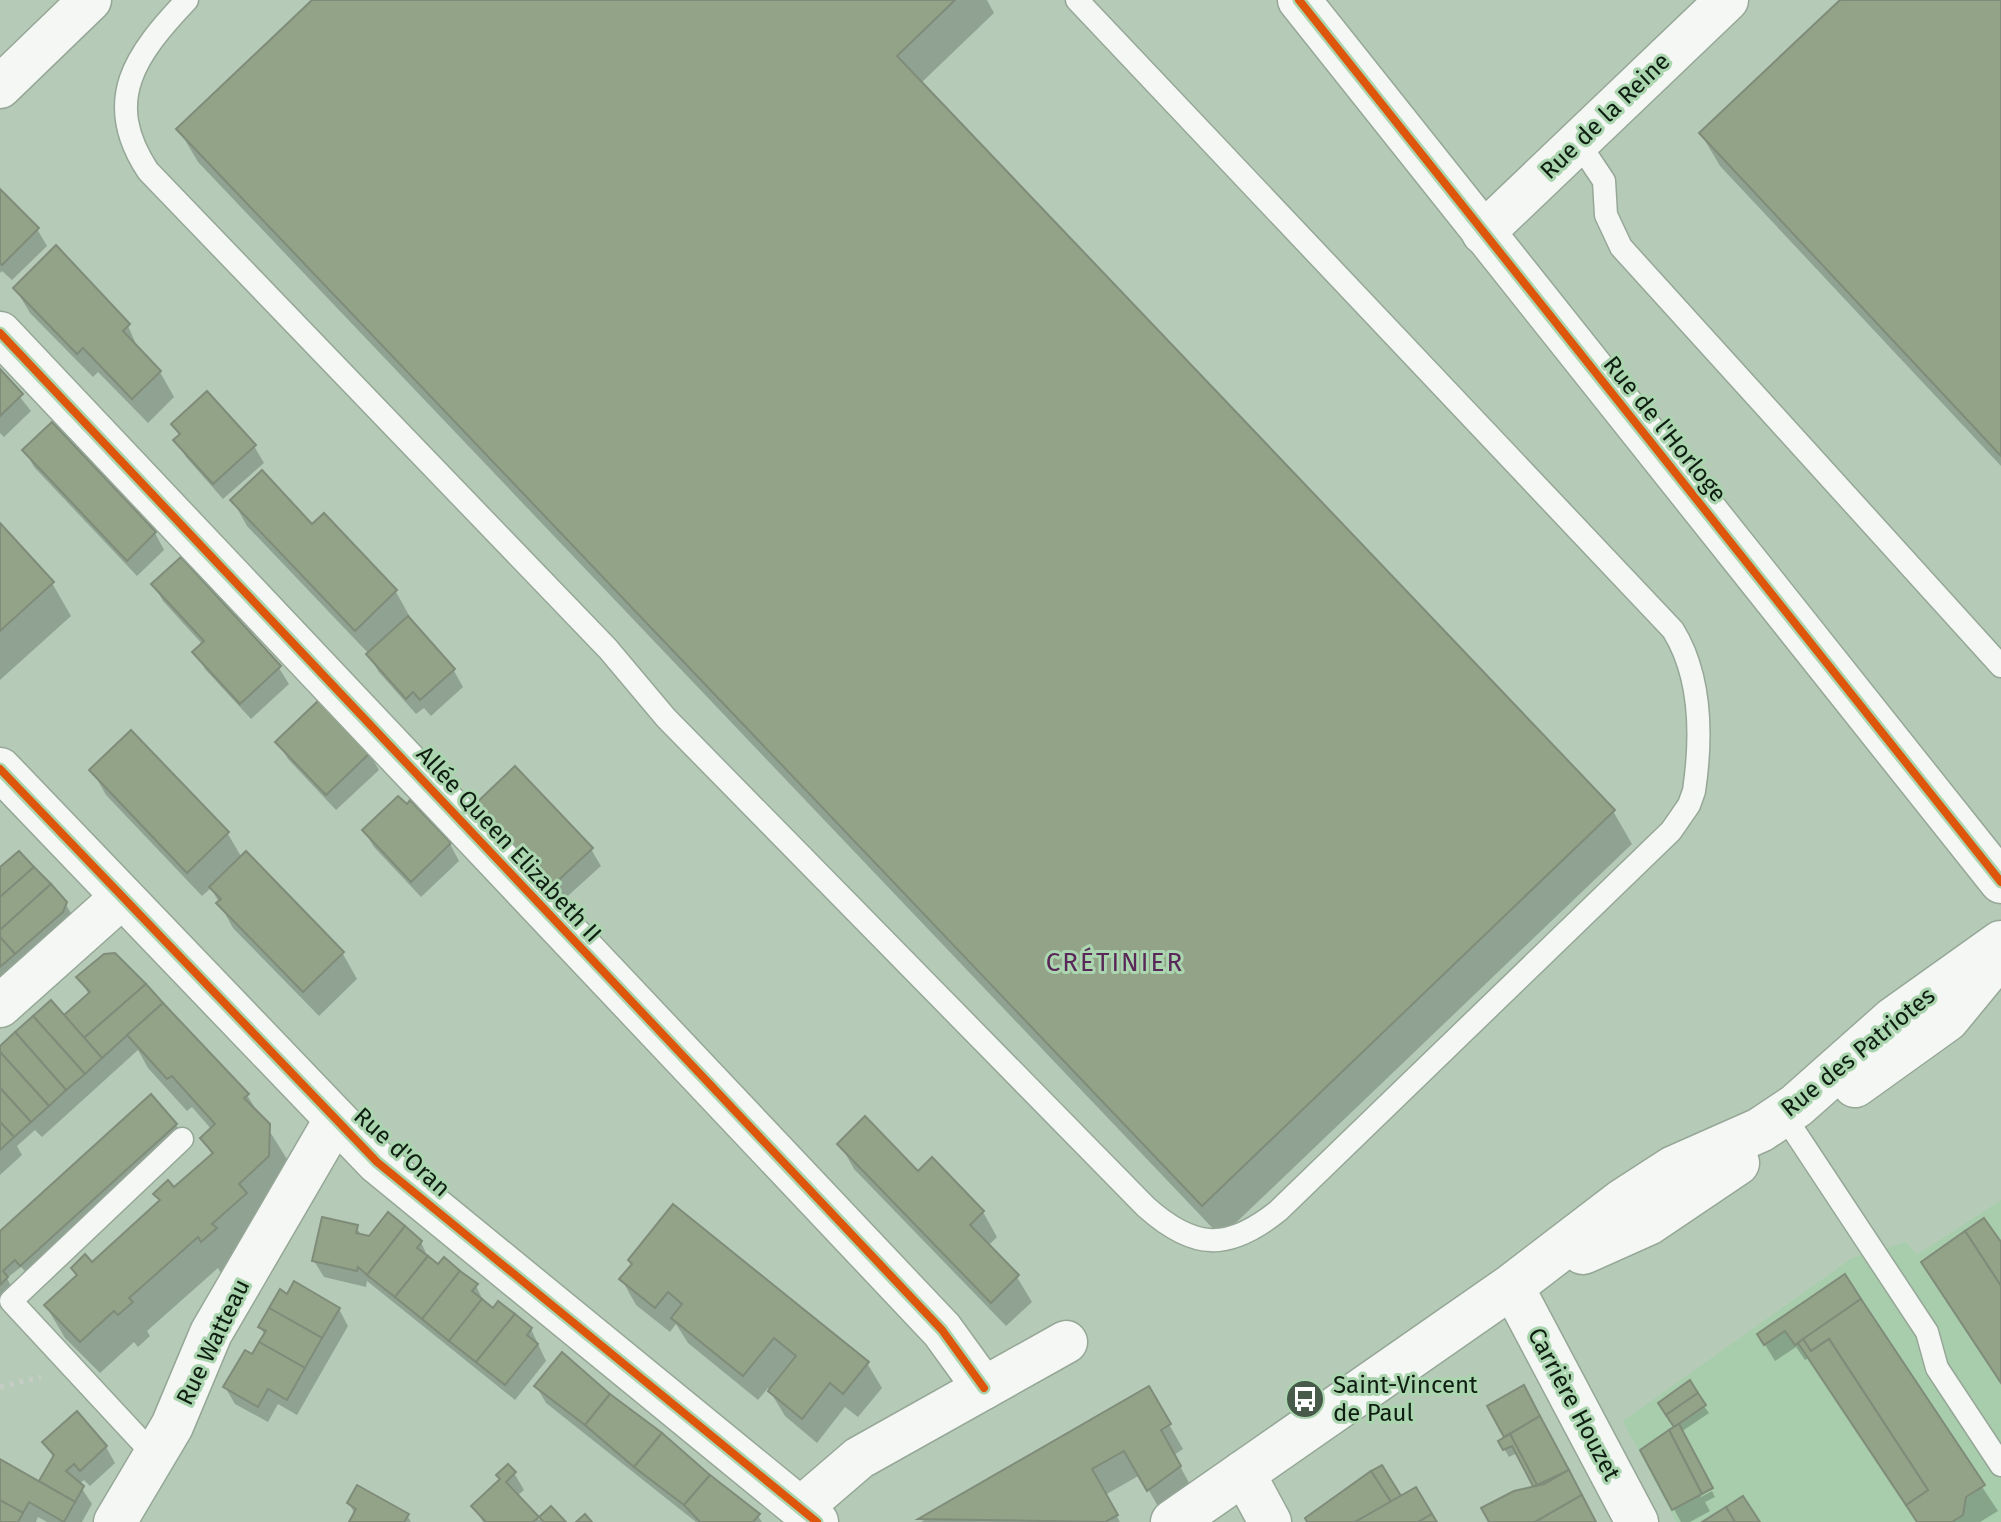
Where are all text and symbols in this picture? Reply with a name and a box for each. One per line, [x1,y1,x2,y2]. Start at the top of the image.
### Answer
street label: Rue de la Reine [1534,47,1676,185]
street label: Rue de l'Horloge [1598,350,1732,508]
street label: Allée Queen Elizabeth II [411,740,607,948]
district label: CRÉTINIER [1046,947,1184,978]
street label: Rue des Patriotes [1775,981,1941,1123]
street label: Rue d'Oran [348,1102,456,1202]
street label: Rue Watteau [170,1274,256,1410]
street label: Carrière Houzet [1522,1323,1626,1485]
place label: Saint-Vincent de Paul [1333,1371,1478,1427]
bus stop icon: Saint-Vincent de Paul [1284,1378,1326,1420]

